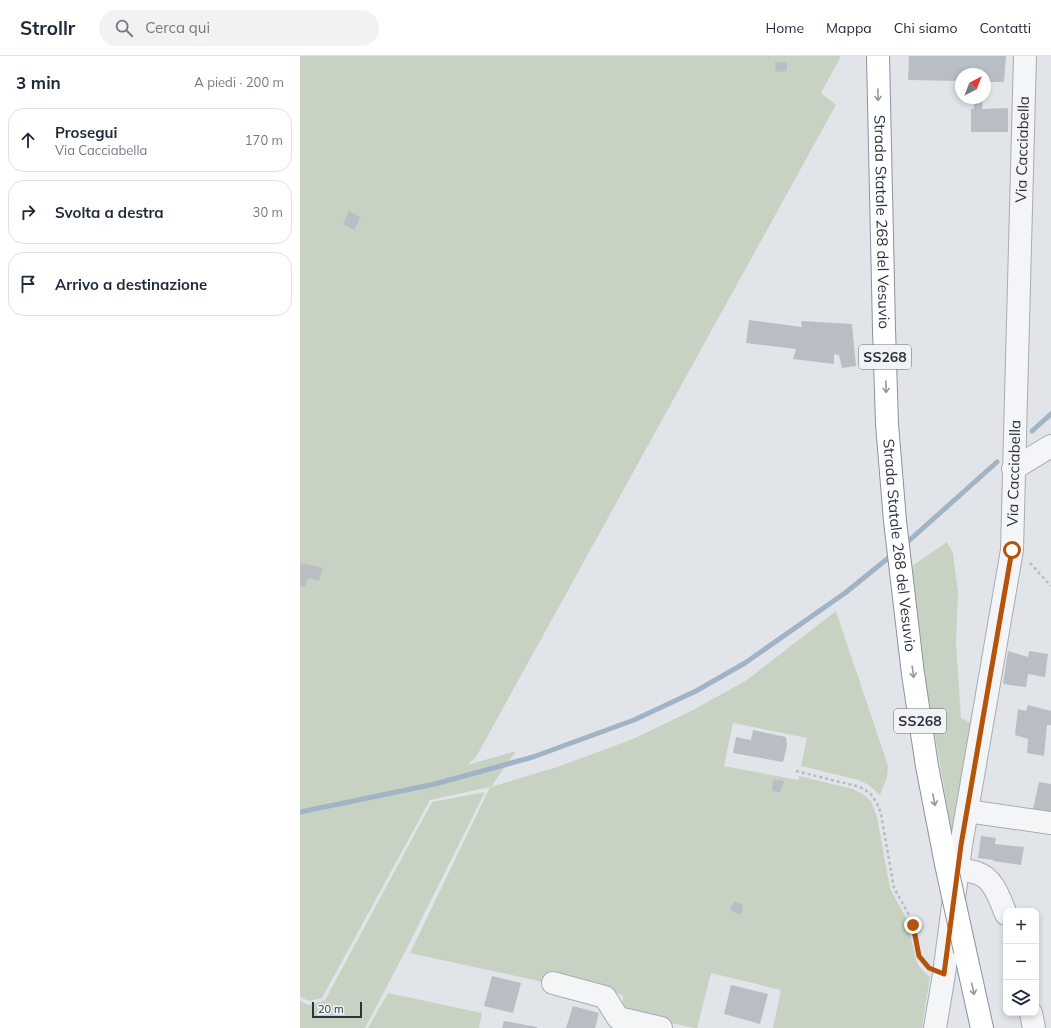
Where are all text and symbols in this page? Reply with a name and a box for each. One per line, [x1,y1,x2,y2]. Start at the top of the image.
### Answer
search box [99,10,379,46]
text: Strollr [20,16,75,40]
icon: search [113,17,135,39]
text: Cerca qui [145,18,210,37]
text: Home [765,19,804,37]
text: Mappa [826,19,872,37]
text: Chi siamo [894,19,957,37]
text: Contatti [979,19,1031,37]
north arrow [955,68,991,104]
text: 3 min [16,72,61,93]
text: A piedi · 200 m [194,74,284,90]
one-way arrow [875,88,882,101]
street label: Via Cacciabella [1011,96,1033,203]
street label: Strada Statale 268 del Vesuvio [870,115,894,329]
text: Prosegui [55,123,117,142]
icon: ahead [17,129,39,151]
text: 170 m [245,132,283,148]
text: Via Cacciabella [55,142,147,158]
icon: right [17,201,39,223]
text: Svolta a destra [55,203,164,222]
text: 30 m [253,204,283,220]
icon: arrive [17,273,39,295]
text: Arrivo a destinazione [55,275,207,294]
road number: SS268 [859,345,911,369]
one-way arrow [882,380,890,393]
street label: Via Cacciabella [1003,420,1024,527]
street label: Strada Statale 268 del Vesuvio [879,438,920,653]
route start [1003,541,1021,559]
one-way arrow [909,665,917,678]
road number: SS268 [894,709,946,733]
one-way arrow [930,793,938,806]
map controls [1003,908,1039,1016]
button: + [1003,908,1039,944]
route end [904,916,922,934]
button: − [1003,944,1039,980]
button: layers [1003,980,1039,1016]
one-way arrow [970,982,978,995]
scale bar [312,1000,362,1019]
text: 20 m [318,1002,344,1016]

